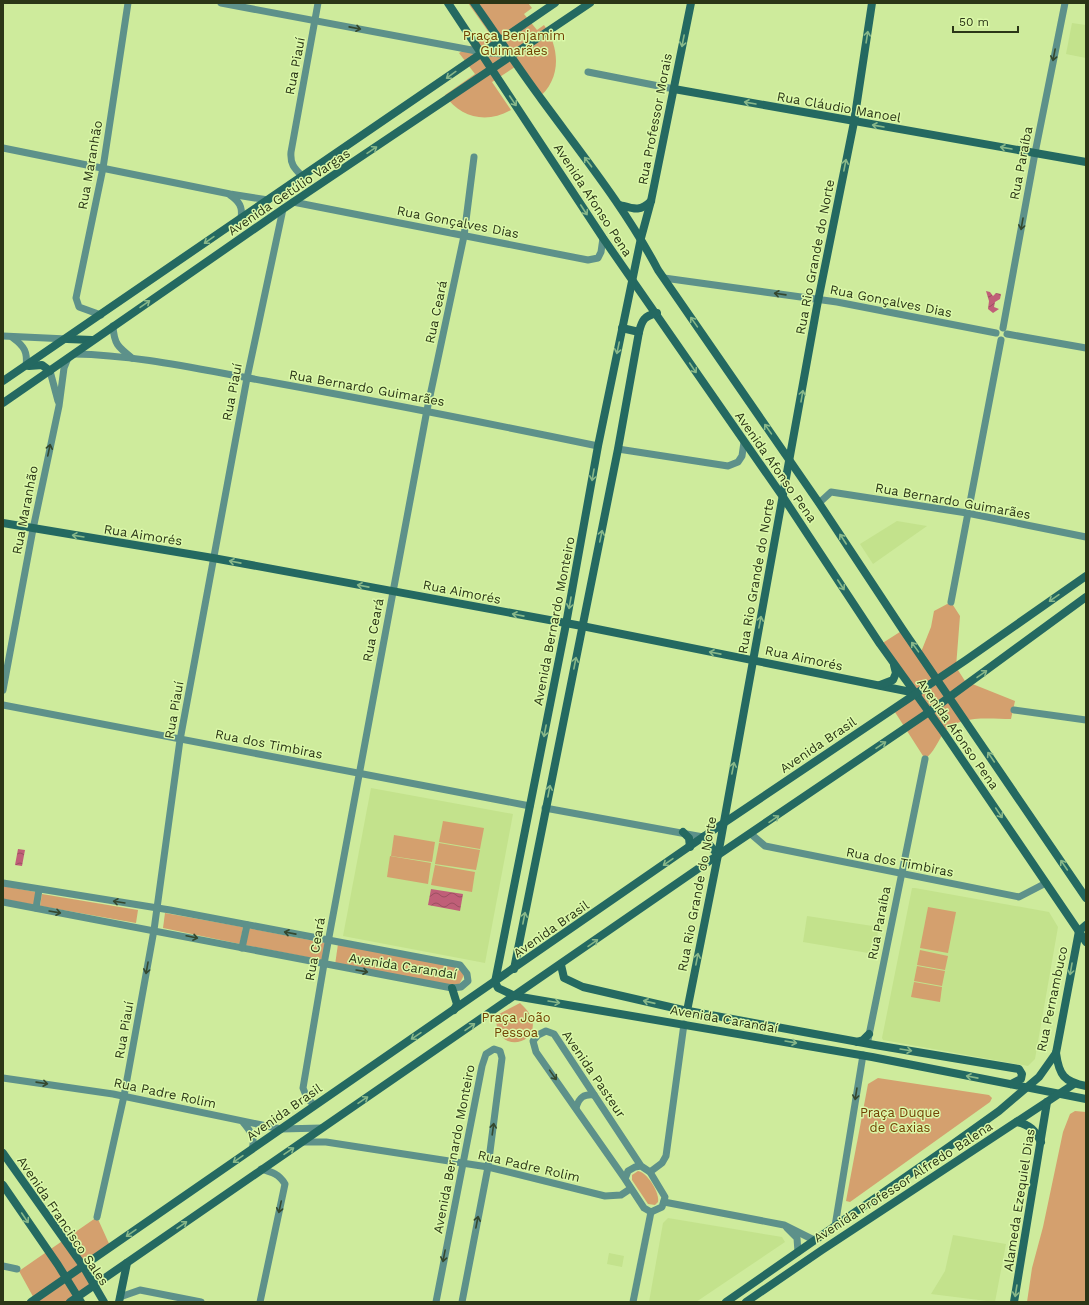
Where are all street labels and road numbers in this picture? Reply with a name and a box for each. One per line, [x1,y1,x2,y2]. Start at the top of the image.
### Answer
street label: Rua Piauí [282,35,308,96]
street label: Rua Professor Morais [635,52,675,186]
street label: Rua Cláudio Manoel [776,89,902,125]
street label: Rua Maranhão [75,119,105,211]
street label: Rua Paraíba [1007,124,1036,201]
street label: Avenida Afonso Pena [551,141,636,260]
street label: Avenida Getúlio Vargas [225,145,353,239]
street label: Rua Rio Grande do Norte [793,178,837,336]
street label: Rua Gonçalves Dias [396,203,521,241]
street label: Rua Ceará [422,278,450,345]
street label: Rua Gonçalves Dias [829,282,954,320]
street label: Rua Piauí [219,361,245,422]
street label: Rua Bernardo Guimarães [288,367,446,409]
street label: Avenida Afonso Pena [732,409,820,526]
street label: Rua Maranhão [9,464,41,556]
street label: Rua Bernardo Guimarães [874,480,1032,522]
street label: Rua Rio Grande do Norte [735,497,777,655]
street label: Rua Aimorés [103,521,183,549]
street label: Avenida Bernardo Monteiro [530,535,578,707]
street label: Rua Aimorés [422,577,502,607]
street label: Rua Ceará [360,596,387,663]
street label: Rua Aimorés [764,642,844,674]
street label: Avenida Afonso Pena [914,676,1002,793]
street label: Rua Piauí [162,679,187,740]
street label: Avenida Brasil [777,714,859,776]
street label: Rua dos Timbiras [214,726,324,762]
street label: Rua Rio Grande do Norte [675,815,719,973]
street label: Rua dos Timbiras [845,844,955,880]
street label: Rua Paraíba [865,884,894,961]
street label: Avenida Brasil [510,897,592,961]
street label: Rua Ceará [302,915,328,982]
street label: Rua Pernambuco [1033,945,1071,1053]
street label: Avenida Carandaí [348,950,459,982]
street label: Rua Piauí [112,999,137,1060]
street label: Avenida Carandaí [669,1002,780,1036]
street label: Avenida Pasteur [559,1028,629,1120]
street label: Avenida Bernardo Monteiro [430,1063,478,1235]
street label: Rua Padre Rolim [112,1075,218,1111]
street label: Avenida Brasil [243,1080,325,1144]
street label: Avenida Professor Alfredo Balena [811,1118,996,1246]
street label: Alameda Ezequiel Dias [1000,1128,1038,1272]
street label: Rua Padre Rolim [476,1147,582,1185]
street label: Avenida Francisco Sales [14,1154,112,1289]

